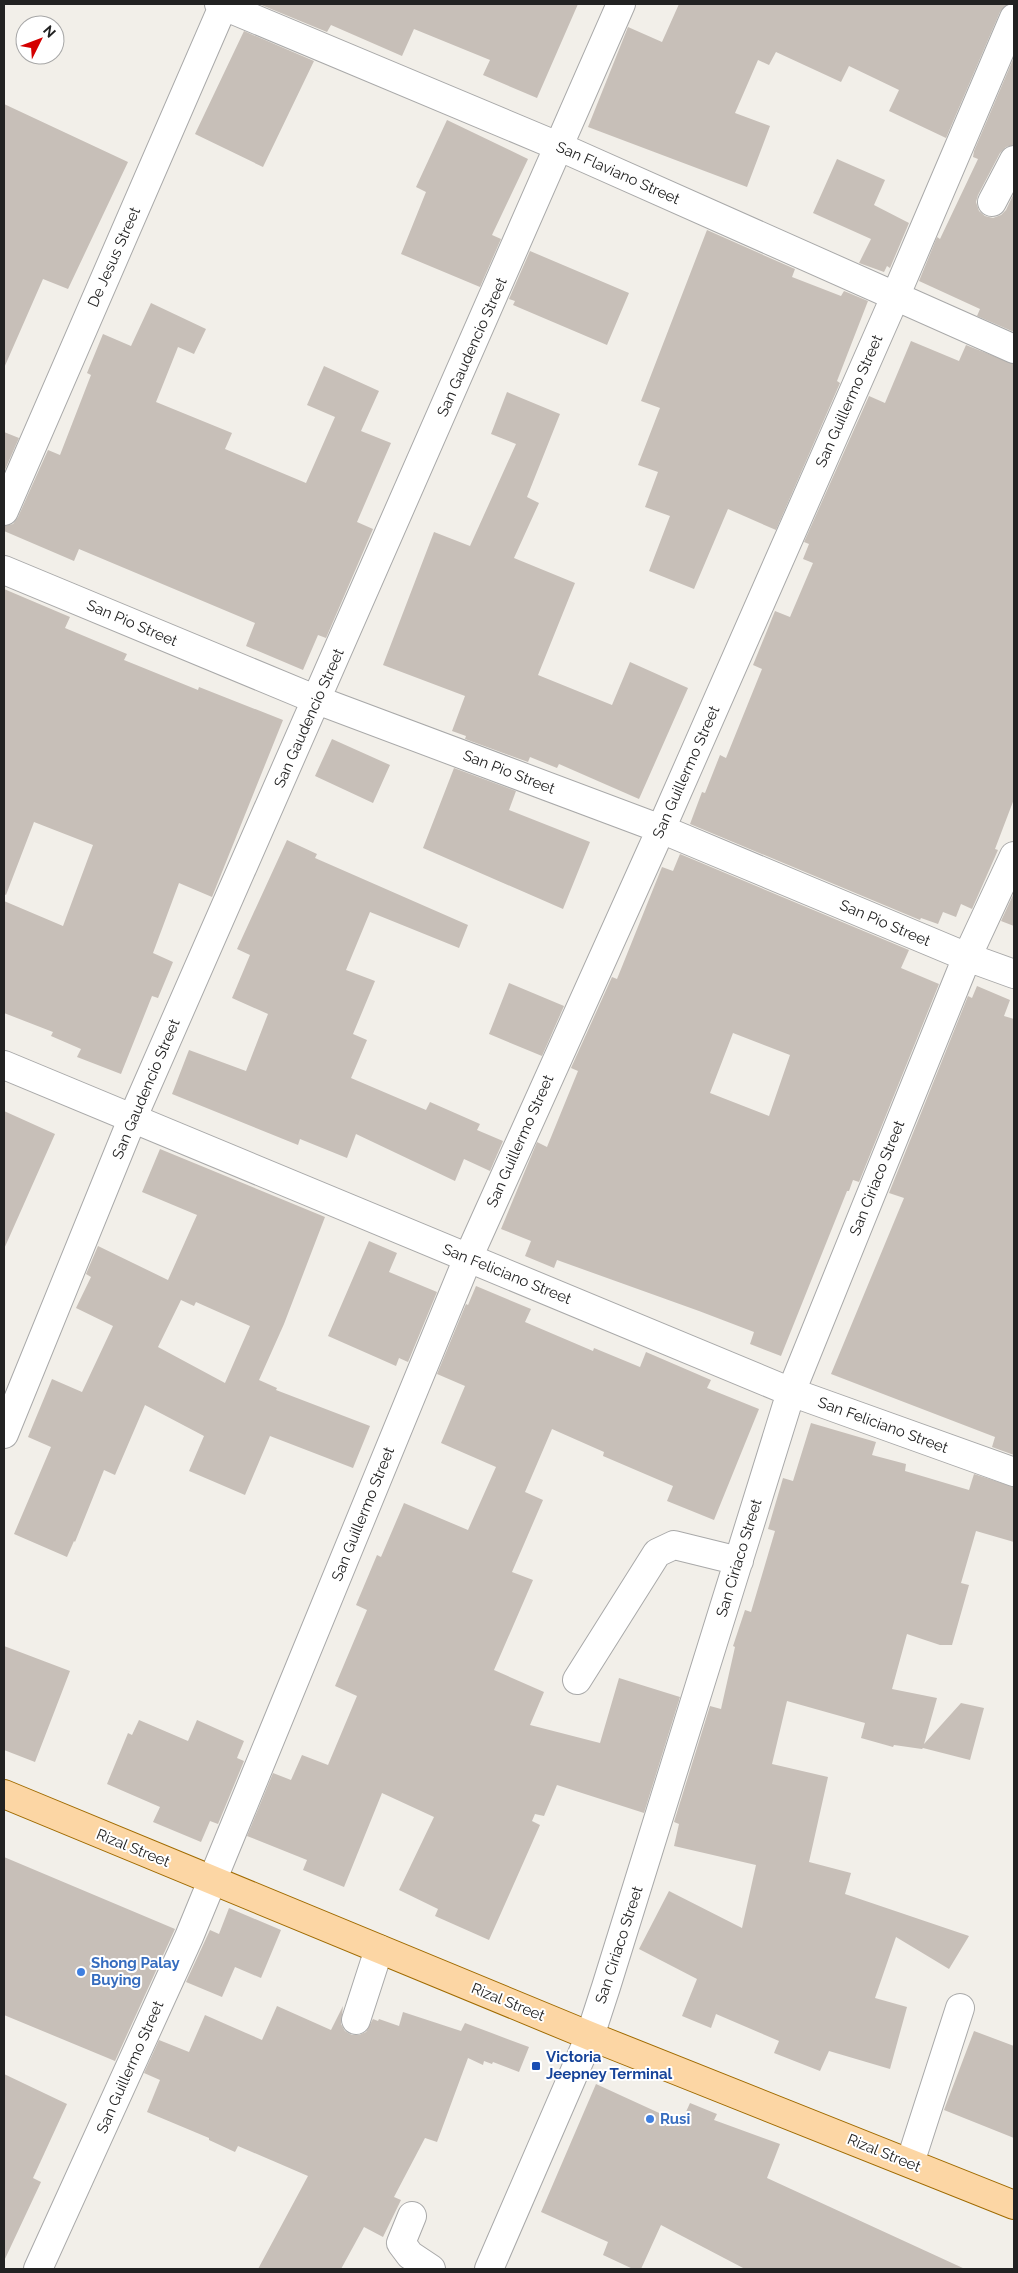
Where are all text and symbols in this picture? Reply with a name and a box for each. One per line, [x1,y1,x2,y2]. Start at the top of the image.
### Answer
north arrow [15,15,65,65]
text: N [40,22,59,41]
street label: San Flaviano Street [553,138,683,208]
street label: De Jesus Street [84,204,144,310]
street label: San Gaudencio Street [433,275,511,419]
street label: San Guillermo Street [812,332,886,470]
street label: San Pio Street [84,596,180,650]
street label: San Gaudencio Street [270,646,348,790]
street label: San Guillermo Street [649,703,723,841]
street label: San Pio Street [461,746,557,798]
street label: San Pio Street [837,896,933,950]
street label: San Gaudencio Street [108,1016,184,1162]
street label: San Guillermo Street [483,1072,557,1210]
street label: San Ciriaco Street [846,1118,908,1238]
street label: San Feliciano Street [440,1240,574,1308]
street label: San Feliciano Street [815,1393,951,1457]
street label: San Guillermo Street [328,1444,398,1584]
street label: San Ciriaco Street [712,1497,766,1619]
street label: Rizal Street [94,1825,172,1871]
street label: San Ciriaco Street [591,1884,647,2006]
place label: Shong Palay Buying [91,1954,180,1989]
marker: Shong Palay Buying [75,1966,87,1978]
street label: Rizal Street [469,1979,547,2025]
street label: San Guillermo Street [93,1998,167,2136]
place label: Victoria Jeepney Terminal [546,2048,673,2083]
marker: Victoria Jeepney Terminal [530,2060,542,2072]
place label: Rusi [660,2110,690,2128]
marker: Rusi [644,2113,656,2125]
street label: Rizal Street [845,2130,923,2176]

